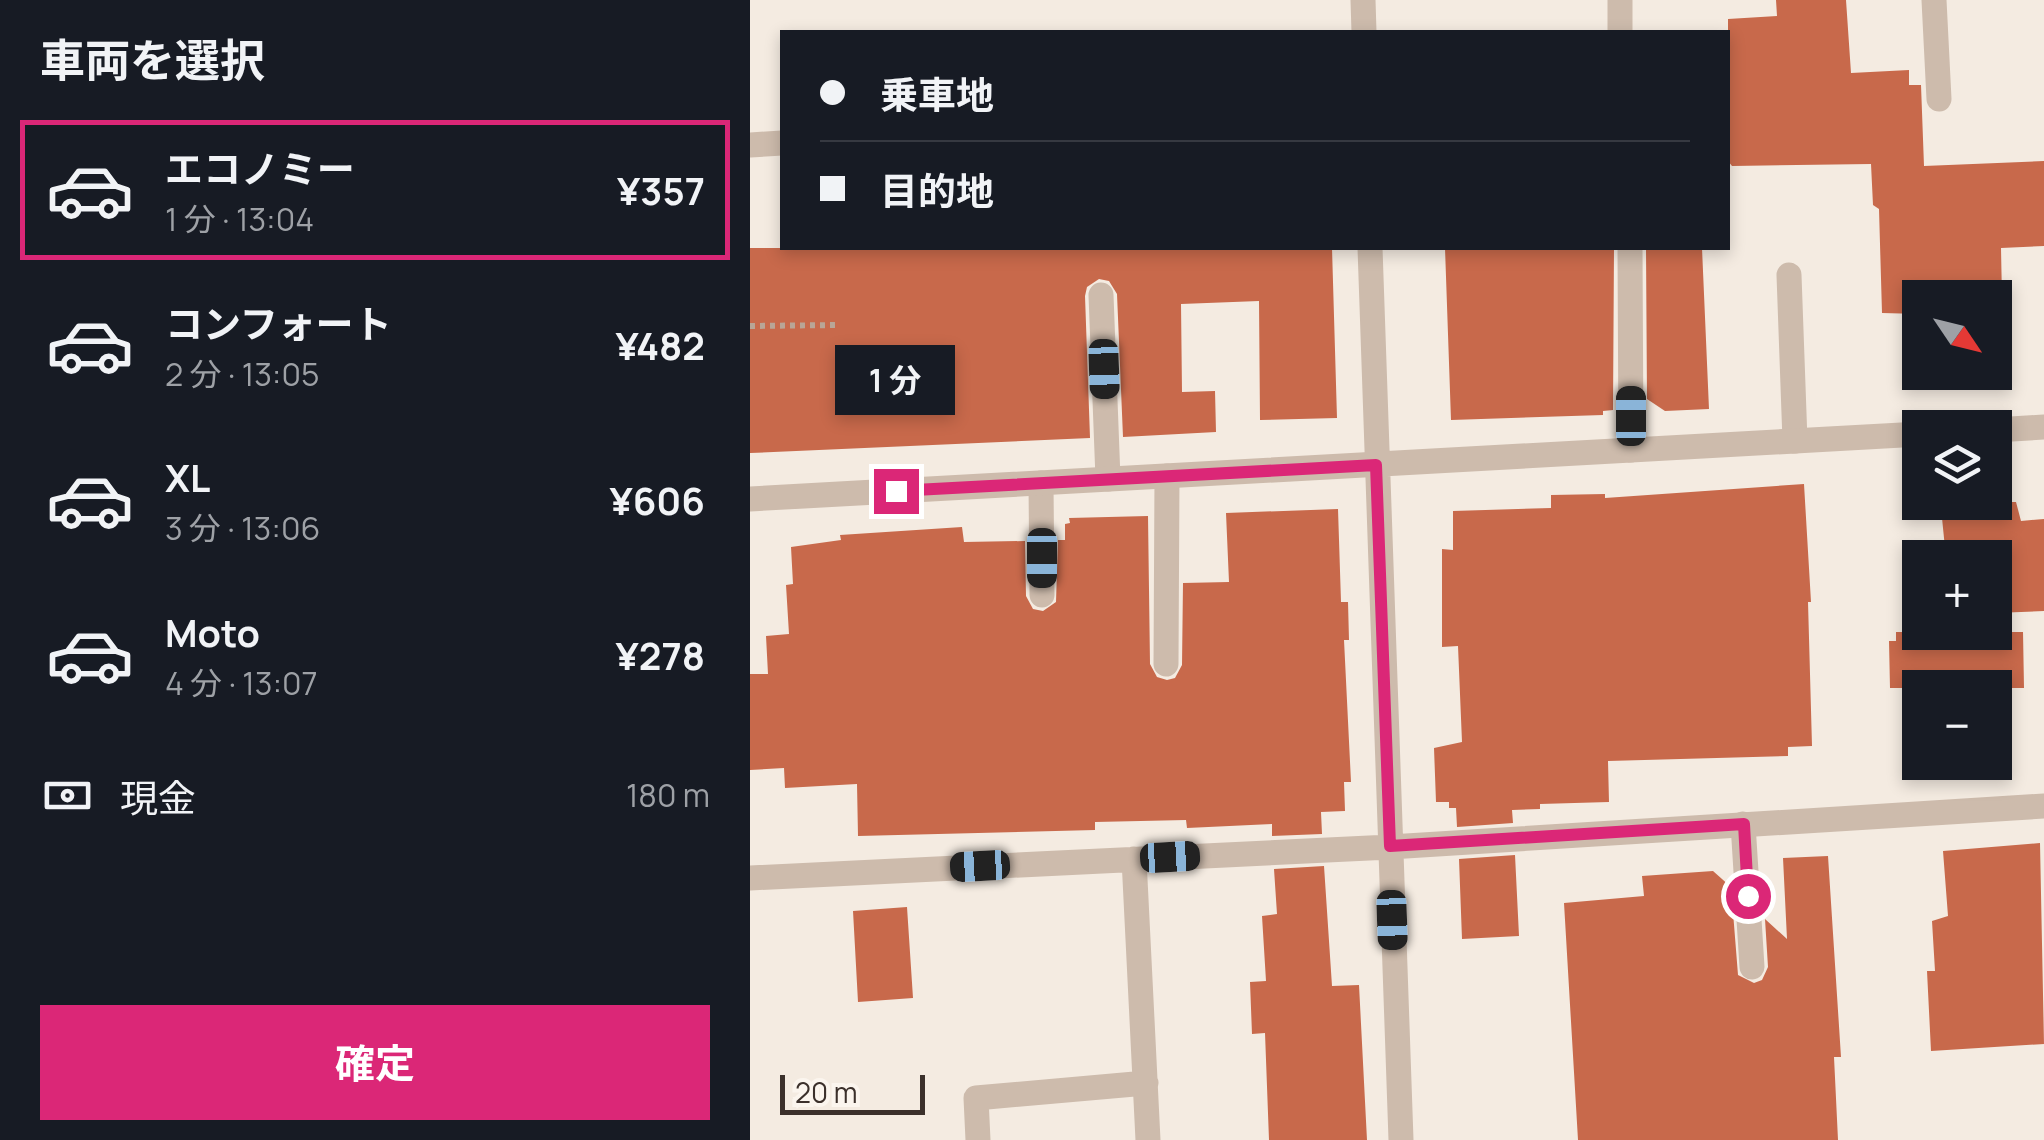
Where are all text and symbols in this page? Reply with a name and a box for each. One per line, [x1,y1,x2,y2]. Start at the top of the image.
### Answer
text: 車両を選択 [40,29,265,91]
text: 乗車地 [880,68,994,120]
text: エコノミー [165,142,355,194]
icon: car [45,145,135,235]
text: ¥357 [617,164,705,216]
text: 目的地 [880,164,994,216]
text: 1 分 · 13:04 [165,197,314,241]
north arrow [1902,280,2012,390]
map controls [1902,280,2012,780]
text: コンフォート [165,297,392,349]
icon: car [45,300,135,390]
text: ¥482 [615,319,705,371]
car [1088,338,1120,400]
callout: 1 分 [836,346,956,416]
text: 2 分 · 13:05 [165,352,319,396]
text: 1 分 [869,358,921,402]
car [1616,386,1646,446]
button: layers [1902,410,2012,520]
text: XL [165,451,210,503]
icon: car [45,455,135,545]
route end [874,469,919,514]
text: ¥606 [610,474,705,526]
text: 3 分 · 13:06 [165,506,320,550]
car [1027,528,1057,588]
button: + [1902,540,2012,650]
text: Moto [165,606,260,658]
icon: car [45,610,135,700]
text: ¥278 [616,629,705,681]
text: 4 分 · 13:07 [165,661,318,705]
button: − [1902,670,2012,780]
icon: cash [40,768,95,823]
text: 現金 [120,771,196,823]
text: 180 m [626,773,710,817]
car [1139,840,1201,874]
car [949,849,1011,883]
route start [1726,874,1771,919]
car [1376,889,1408,951]
button: 確定 [40,1005,710,1120]
scale bar [780,1070,925,1114]
text: 20 m [795,1073,857,1111]

